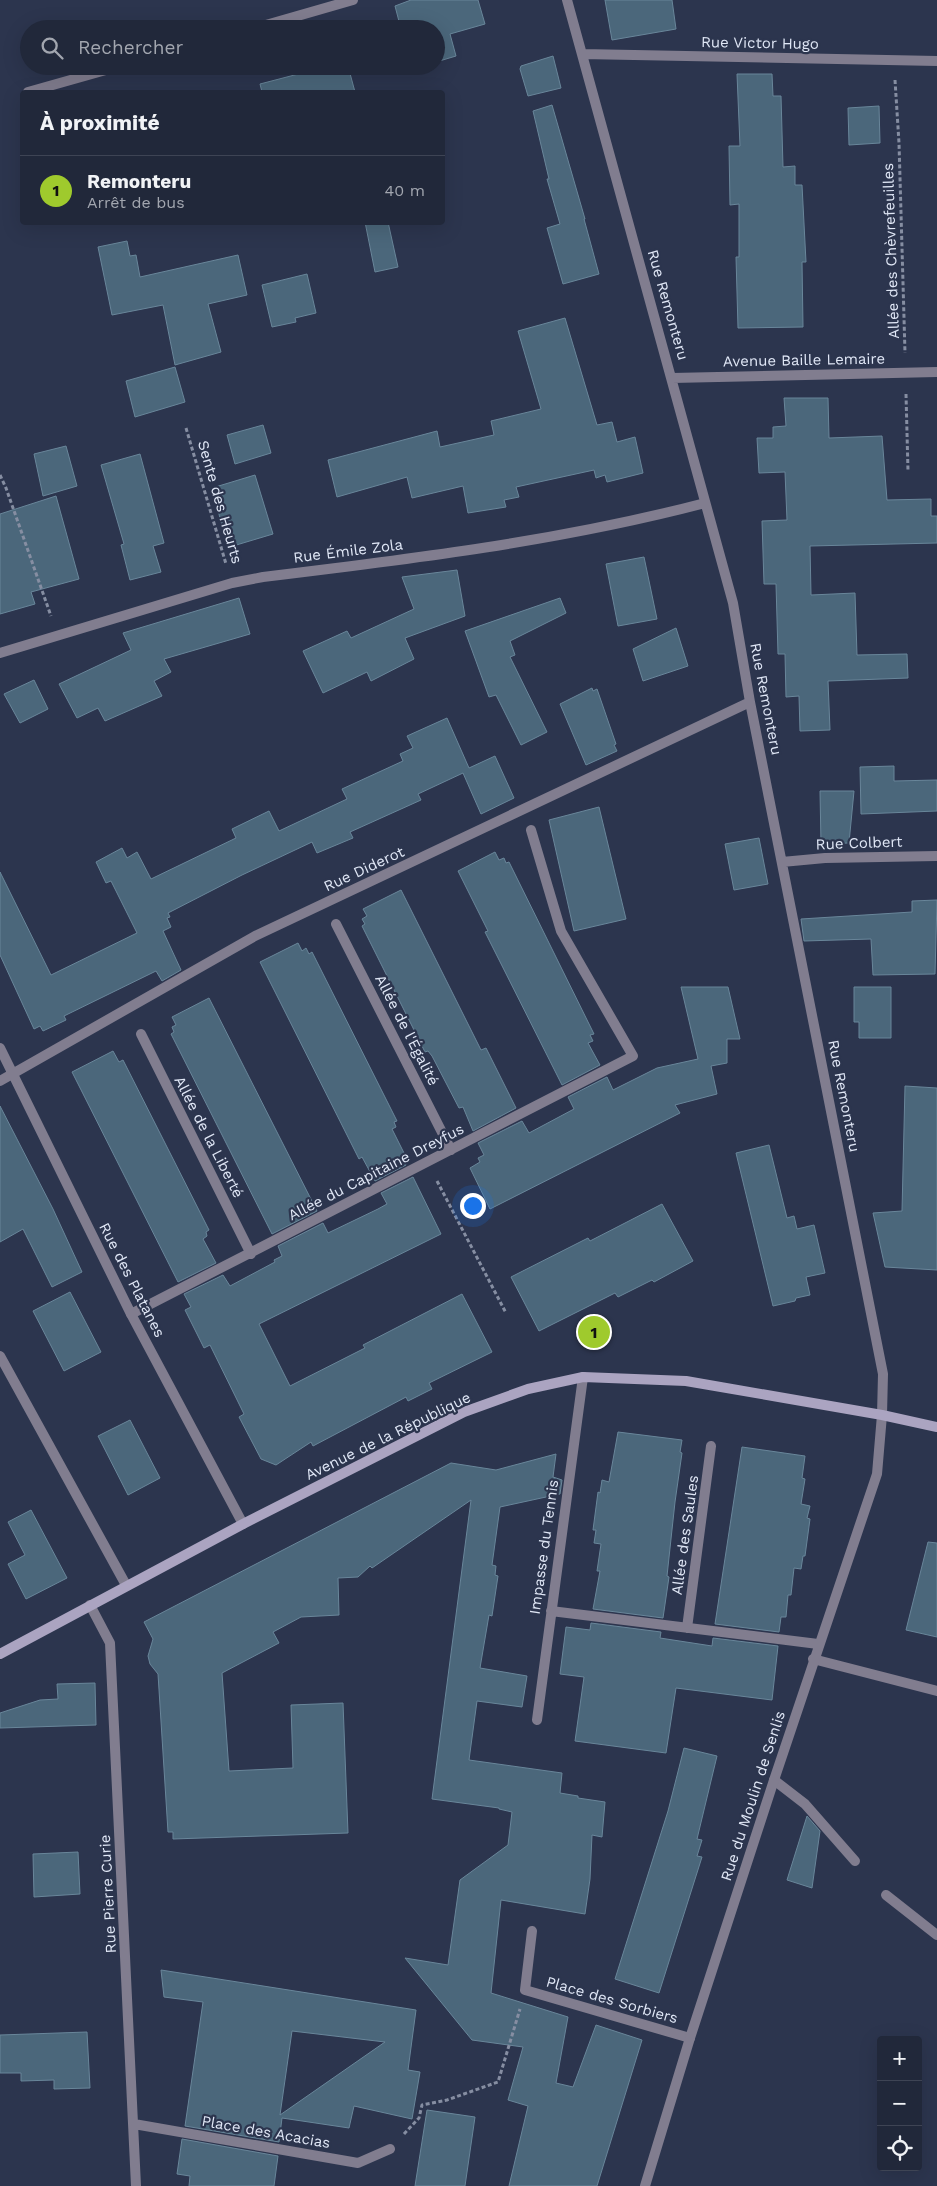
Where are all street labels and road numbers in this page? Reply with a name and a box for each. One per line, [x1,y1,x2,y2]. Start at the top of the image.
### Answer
street label: Rue Victor Hugo [701,33,819,53]
street label: Allée des Chèvrefeuilles [879,163,903,339]
street label: Rue Remonteru [644,248,692,362]
street label: Avenue Baille Lemaire [723,350,885,370]
street label: Sente des Heurts [194,438,246,566]
street label: Rue Émile Zola [292,535,404,567]
street label: Rue Remonteru [746,641,786,757]
street label: Rue Colbert [815,832,903,854]
street label: Rue Diderot [321,842,408,895]
street label: Allée de l'Égalité [371,972,443,1088]
street label: Rue Remonteru [824,1038,864,1154]
street label: Allée de la Liberté [171,1073,247,1201]
street label: Allée du Capitaine Dreyfus [285,1120,467,1224]
street label: Rue des Platanes [95,1220,169,1341]
street label: Avenue de la République [302,1388,474,1484]
street label: Allée des Saules [668,1474,702,1596]
street label: Impasse du Tennis [526,1478,562,1616]
street label: Rue du Moulin de Senlis [717,1709,789,1883]
street label: Rue Pierre Curie [96,1834,120,1954]
street label: Place des Sorbiers [544,1973,680,2027]
street label: Place des Acacias [200,2112,332,2152]

